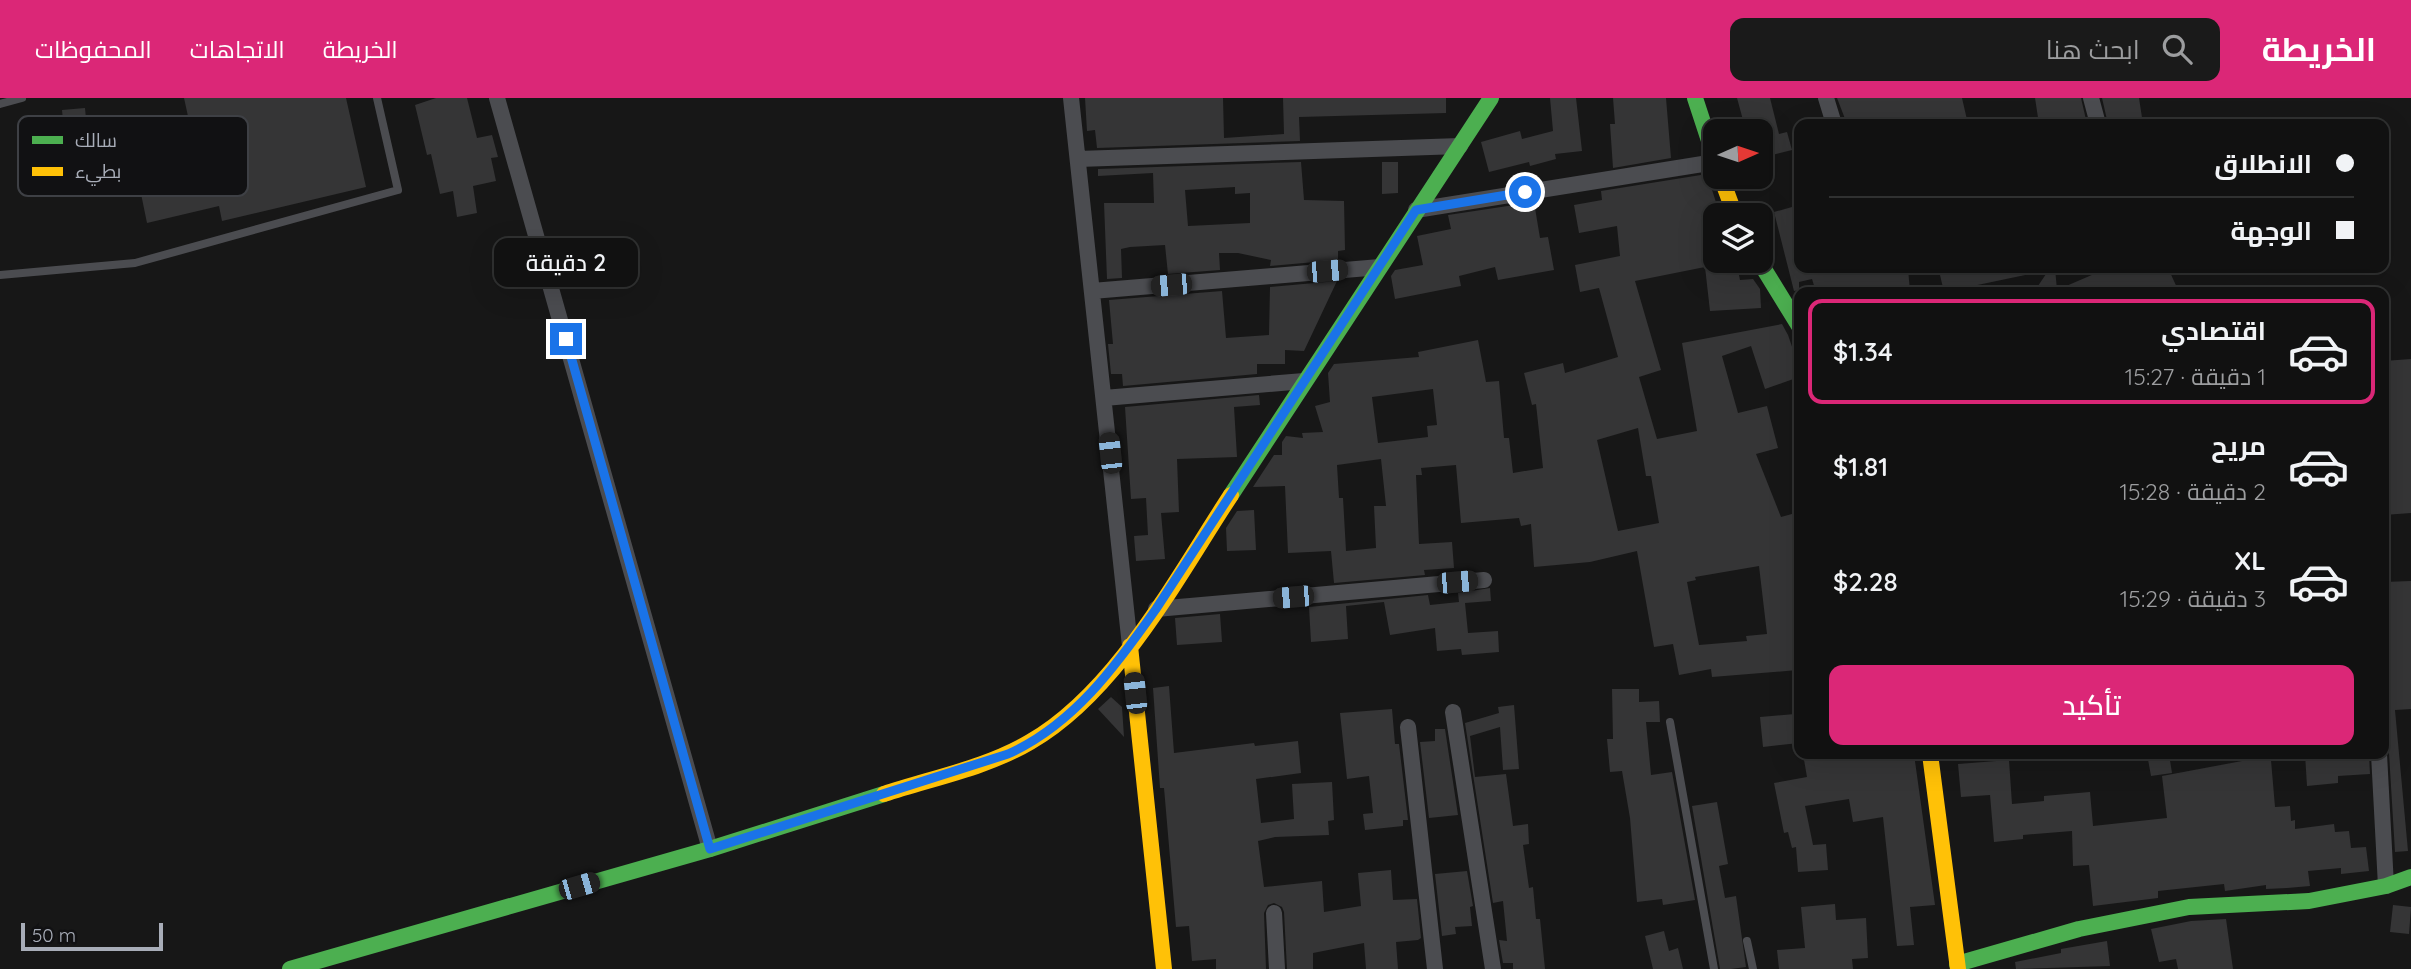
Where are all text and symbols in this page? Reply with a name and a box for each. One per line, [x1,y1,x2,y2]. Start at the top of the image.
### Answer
search box [1730,18,2220,81]
text: الخريطة [2262,28,2376,69]
icon: search [2158,30,2196,68]
text: ابحث هنا [2046,33,2140,66]
text: المحفوظات [35,34,152,64]
text: الاتجاهات [190,34,285,64]
text: الخريطة [323,34,398,64]
legend [18,116,248,196]
north arrow [1703,119,1773,189]
map controls [1703,119,1773,273]
text: سالك [75,128,117,152]
text: الانطلاق [2214,147,2312,180]
text: بطيء [75,159,121,186]
route start [1509,176,1541,208]
button: layers [1703,203,1773,273]
text: الوجهة [2231,214,2312,247]
callout: 2 دقيقة [494,238,638,286]
text: 2 دقيقة [526,248,606,277]
car [1306,259,1349,283]
car [1150,273,1193,297]
text: اقتصادي [2161,314,2266,347]
icon: car [2287,320,2350,383]
route end [550,323,582,355]
text: $1.34 [1833,335,1893,368]
text: 1 دقيقة · 15:27 [2125,362,2266,391]
text: مريح [2211,429,2266,462]
car [1098,431,1123,475]
icon: car [2287,435,2350,498]
text: $1.81 [1833,450,1888,483]
text: 2 دقيقة · 15:28 [2120,477,2266,506]
text: XL [2234,544,2266,577]
icon: car [2287,550,2350,613]
text: $2.28 [1833,565,1898,598]
car [1436,570,1479,594]
text: 3 دقيقة · 15:29 [2120,584,2266,613]
car [1272,585,1315,609]
button: تأكيد [1829,665,2354,745]
car [1123,671,1148,715]
car [556,870,603,902]
scale bar [21,920,163,952]
text: 50 m [32,923,76,947]

